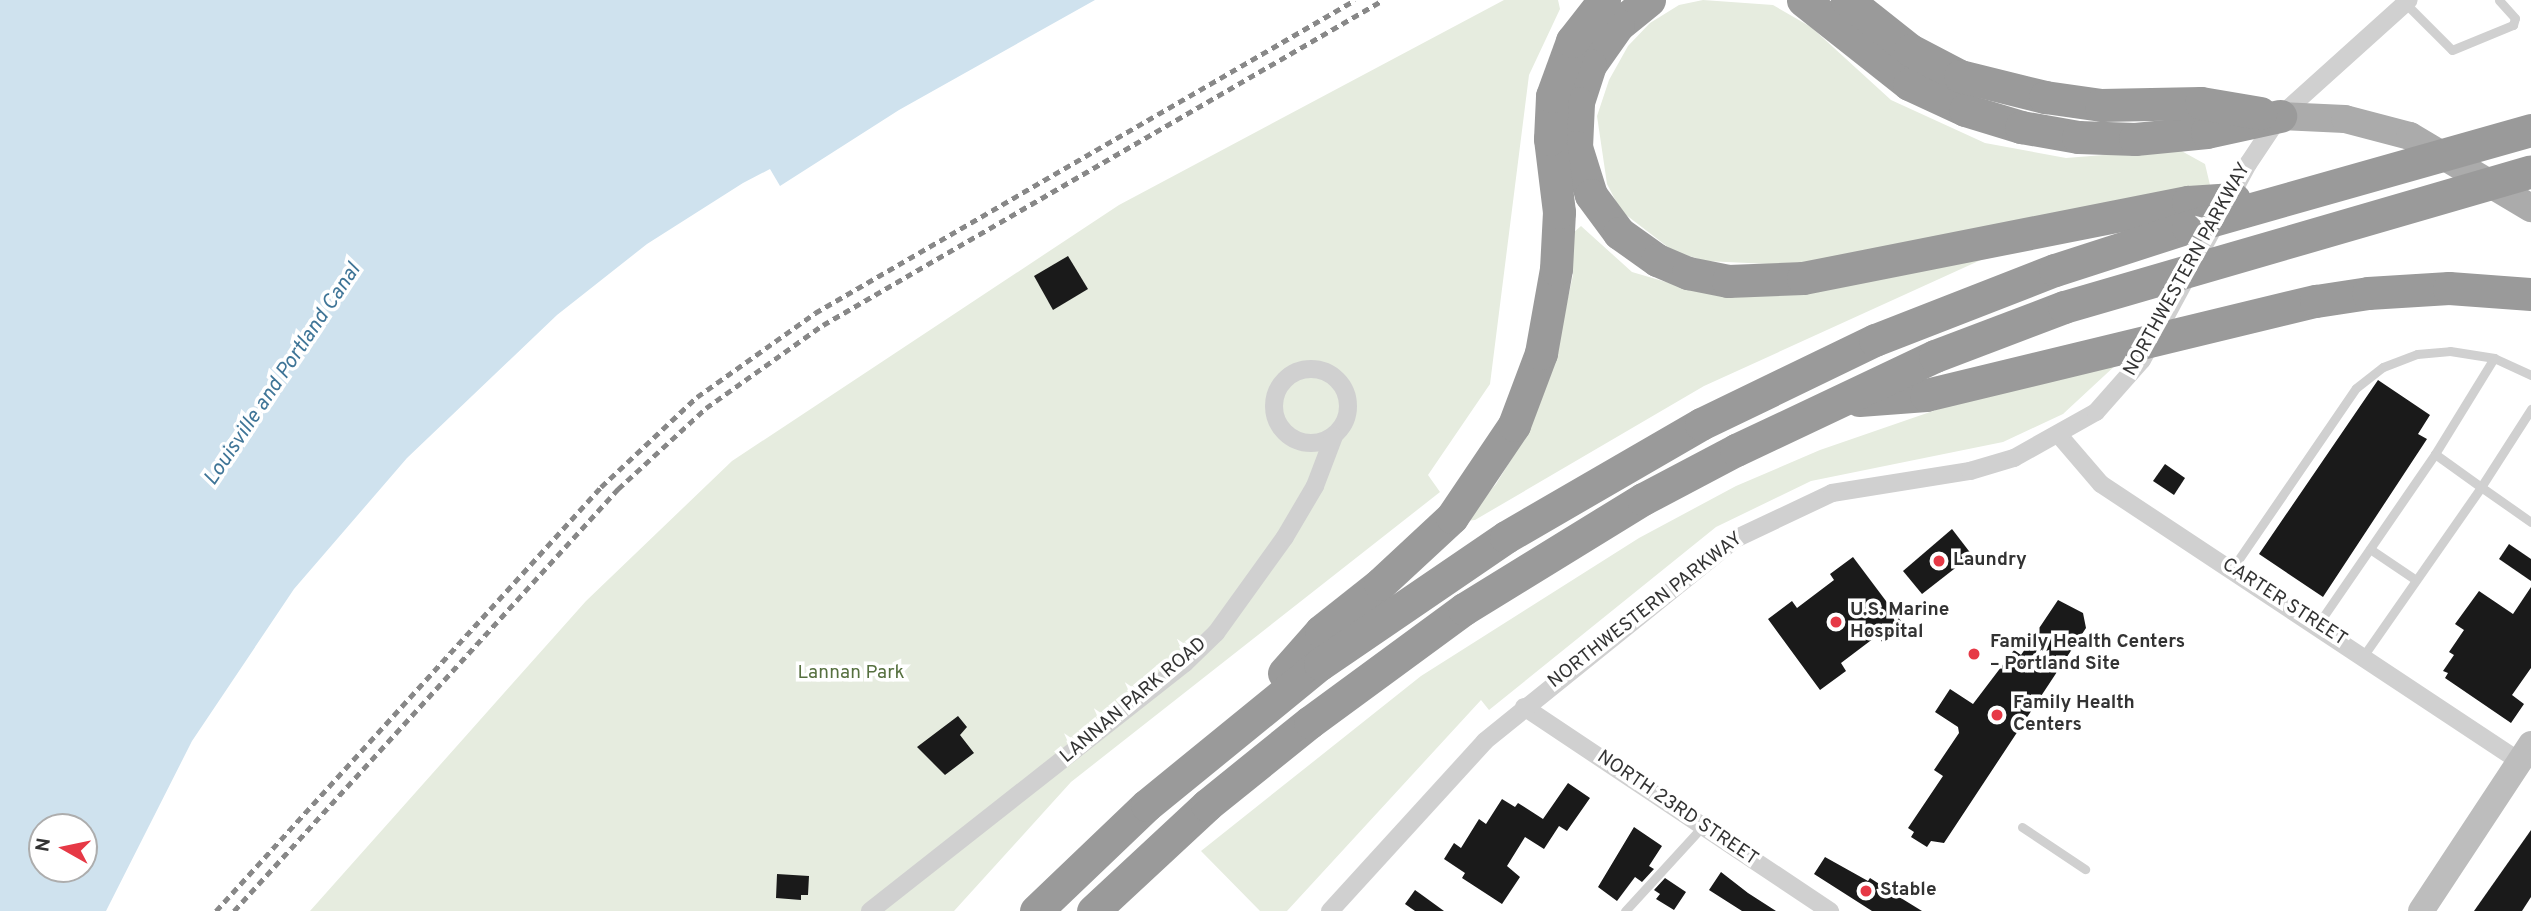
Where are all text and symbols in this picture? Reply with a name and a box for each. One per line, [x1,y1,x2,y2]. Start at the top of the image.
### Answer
street label: NORTHWESTERN PARKWAY [2120,159,2256,381]
water label: Louisville and Portland Canal [199,259,367,491]
street label: NORTHWESTERN PARKWAY [1544,528,1748,694]
place label: Laundry [1953,550,2027,572]
marker: Laundry [1931,553,1947,569]
street label: CARTER STREET [2217,554,2351,652]
place label: U.S. Marine Hospital [1850,600,1949,644]
marker: U.S. Marine Hospital [1828,614,1844,630]
place label: Family Health Centers – Portland Site [1990,632,2185,676]
street label: LANNAN PARK ROAD [1056,633,1212,769]
marker: Family Health Centers – Portland Site [1964,644,1984,664]
park label: Lannan Park [797,663,905,685]
place label: Family Health Centers [2013,693,2135,737]
marker: Family Health Centers [1987,705,2007,725]
street label: NORTH 23RD STREET [1592,747,1762,871]
north arrow [28,813,98,883]
text: N [31,836,57,854]
place label: Stable [1880,880,1936,902]
marker: Stable [1858,883,1874,899]

